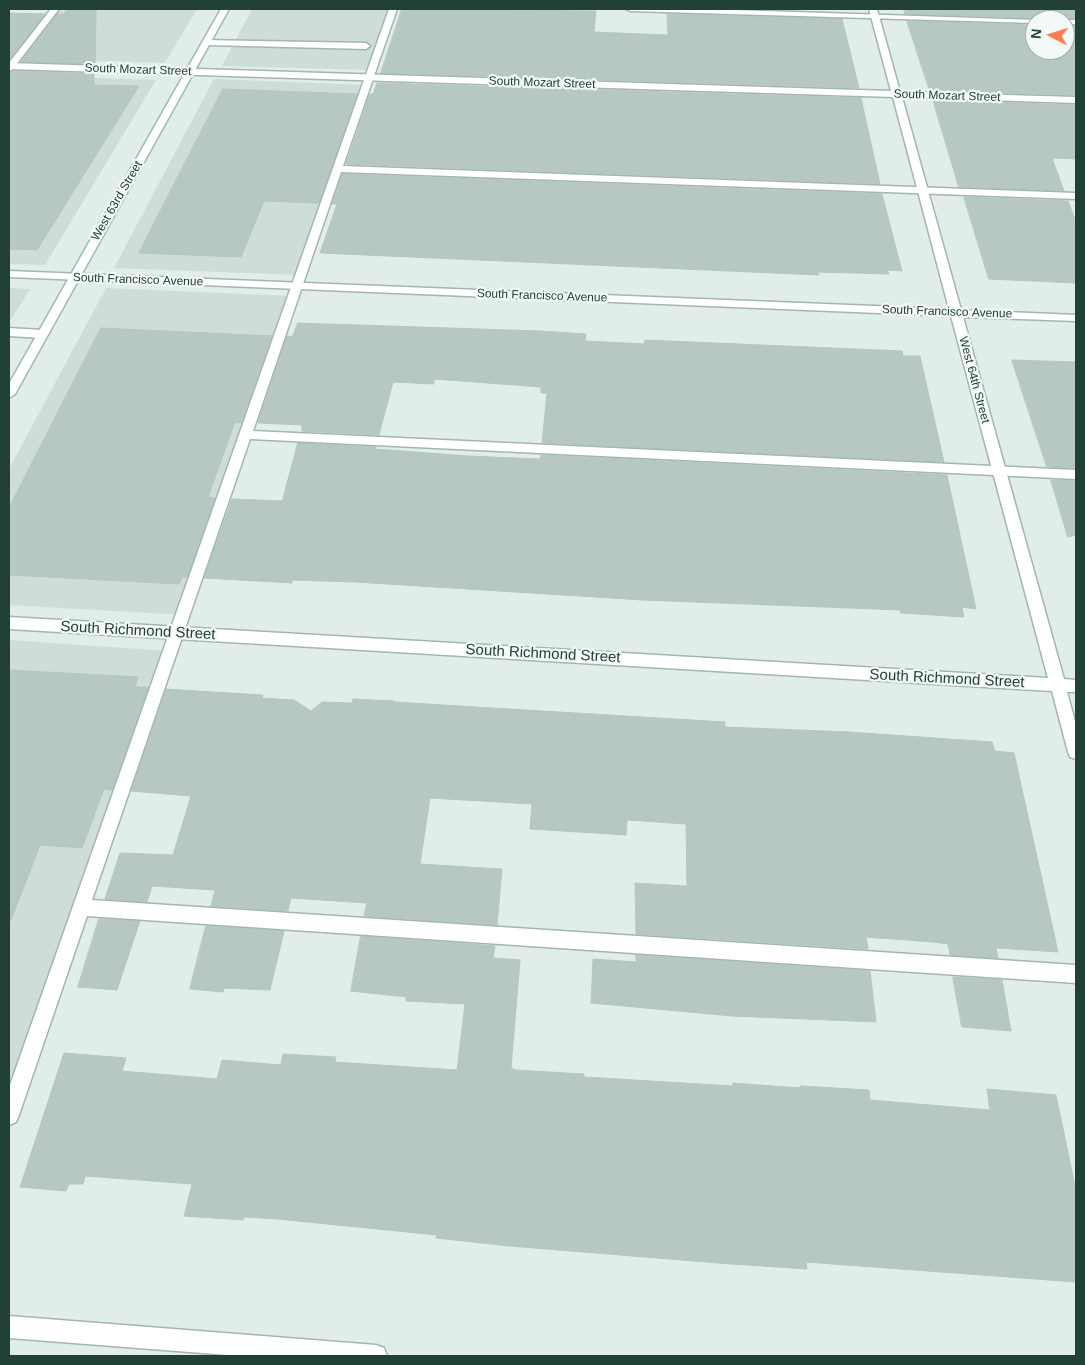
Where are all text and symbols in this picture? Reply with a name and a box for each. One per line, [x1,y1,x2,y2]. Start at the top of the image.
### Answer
north arrow [1025,10,1075,60]
text: N [1028,28,1044,40]
street label: South Mozart Street [84,61,192,79]
street label: South Mozart Street [488,74,596,92]
street label: South Mozart Street [893,87,1001,105]
street label: West 63rd Street [88,159,146,243]
street label: South Francisco Avenue [73,271,203,289]
street label: South Francisco Avenue [477,287,607,305]
street label: South Francisco Avenue [882,303,1012,321]
street label: West 64th Street [956,335,992,425]
street label: South Richmond Street [60,618,216,644]
street label: South Richmond Street [465,641,621,667]
street label: South Richmond Street [869,666,1025,692]

